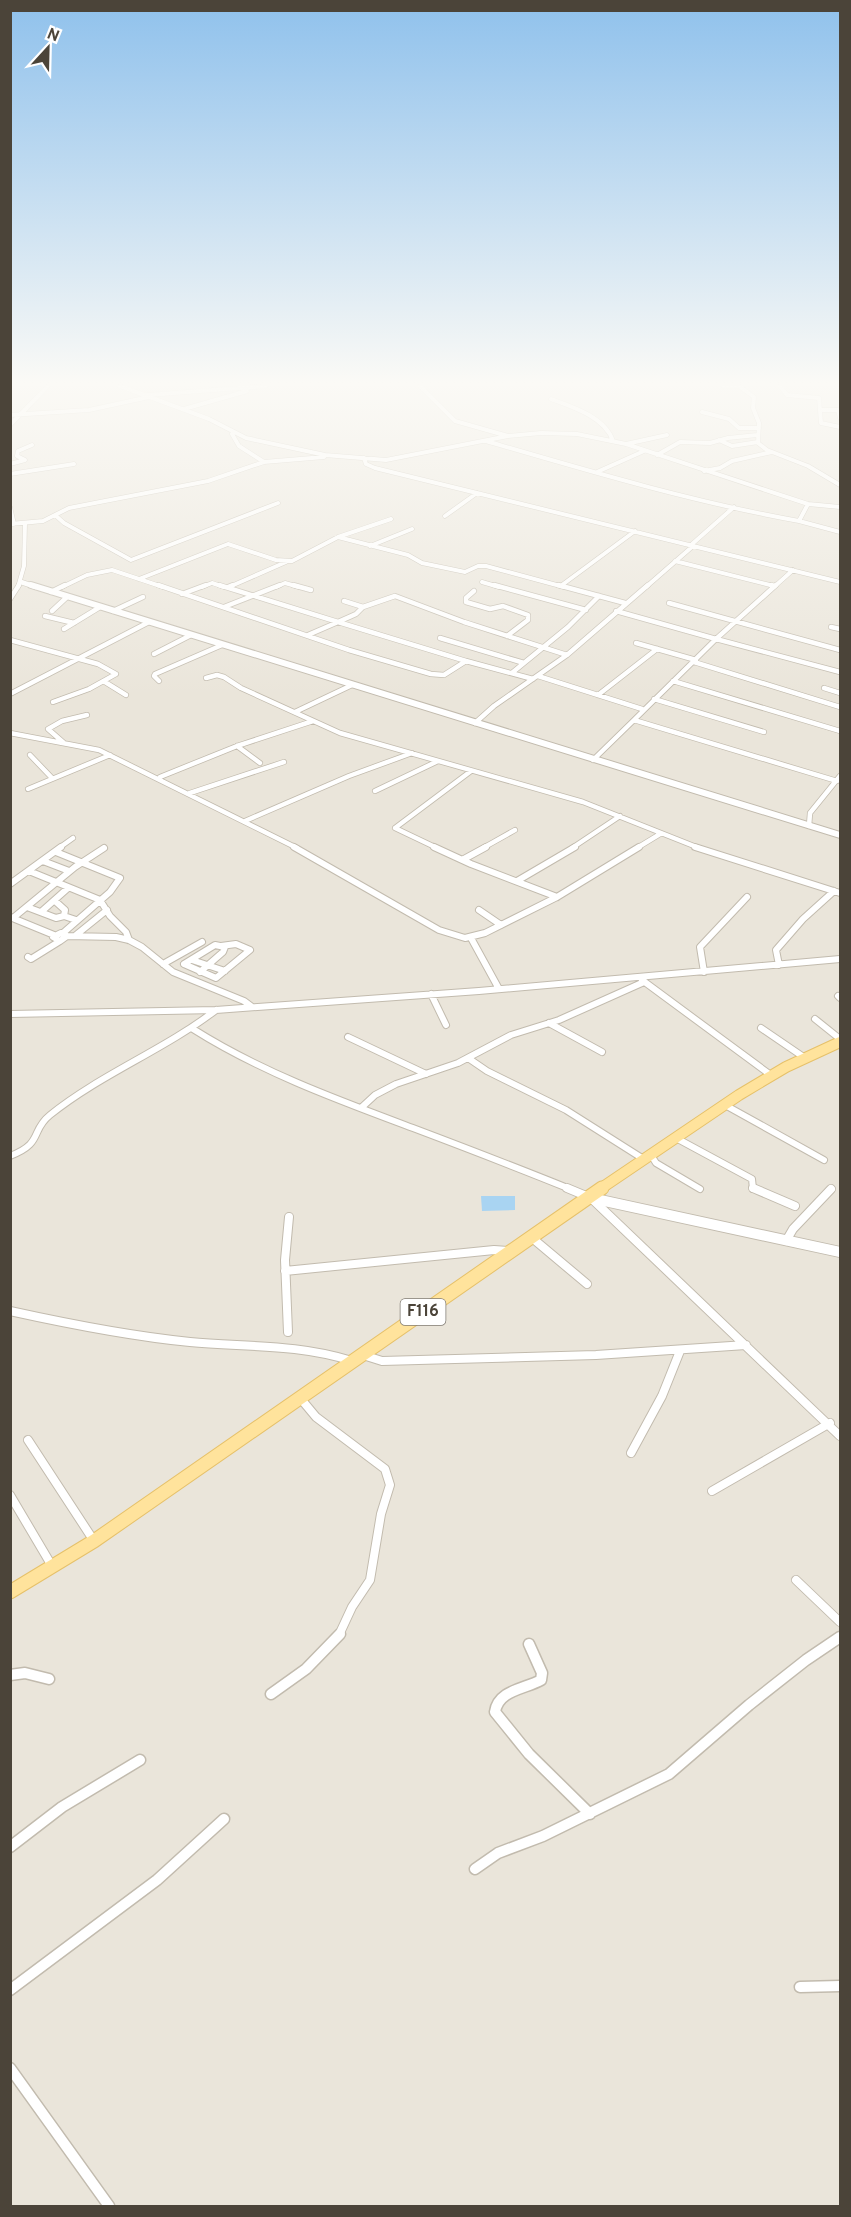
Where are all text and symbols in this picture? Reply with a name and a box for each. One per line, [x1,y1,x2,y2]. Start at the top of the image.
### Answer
north arrow [18,18,78,78]
text: N [44,25,62,47]
road number: F116 [400,1299,446,1325]

